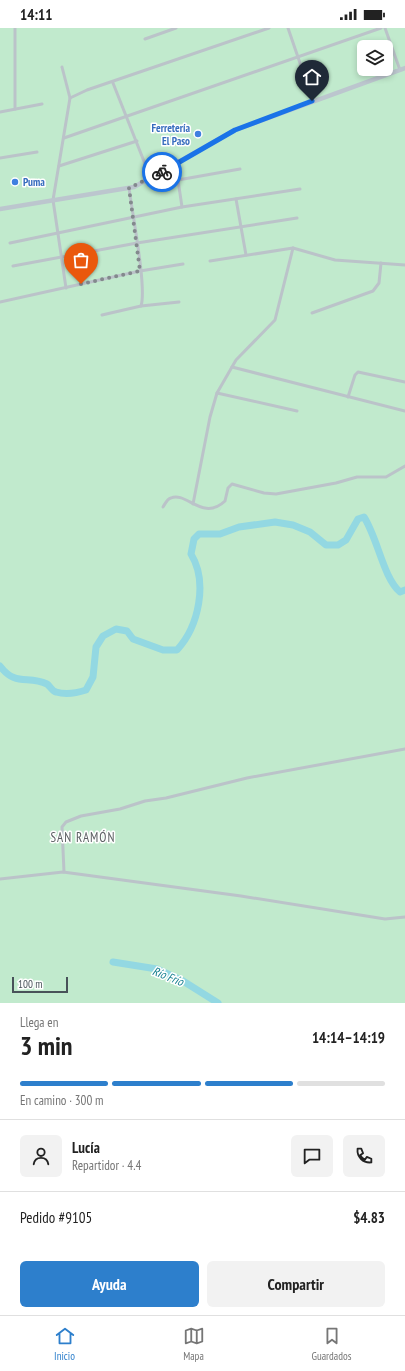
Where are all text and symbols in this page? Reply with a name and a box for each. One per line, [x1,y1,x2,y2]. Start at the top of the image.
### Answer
text: 14:11 [20,5,52,24]
map controls [357,40,393,76]
button: layers [357,40,393,76]
pin [295,60,329,101]
icon: home [301,66,323,88]
place label: Ferretería El Paso [151,121,190,148]
marker: Ferretería El Paso [193,129,203,139]
courier [142,152,182,192]
icon: bike [151,161,173,183]
place label: Puma [23,175,45,189]
marker: Puma [10,177,20,187]
pin [64,243,98,284]
icon: bag [70,249,92,271]
district label: SAN RAMÓN [51,829,115,846]
water label: Río Frío [150,963,186,989]
scale bar [12,975,68,994]
text: 100 m [18,977,42,991]
text: Llega en [20,1014,58,1031]
text: 14:14–14:19 [312,1028,385,1047]
text: 3 min [20,1029,73,1062]
text: En camino · 300 m [20,1092,104,1109]
button: person [20,1135,62,1177]
button: chat [291,1135,333,1177]
button: phone [343,1135,385,1177]
text: Lucía [72,1138,100,1157]
text: Repartidor · 4.4 [72,1157,141,1174]
text: Pedido #9105 [20,1208,92,1227]
text: $4.83 [353,1208,385,1227]
button: Ayuda [20,1261,199,1307]
button: Compartir [207,1261,385,1307]
tab: Inicio [54,1325,76,1363]
tab: Mapa [183,1325,205,1363]
tab: Guardados [312,1325,352,1363]

